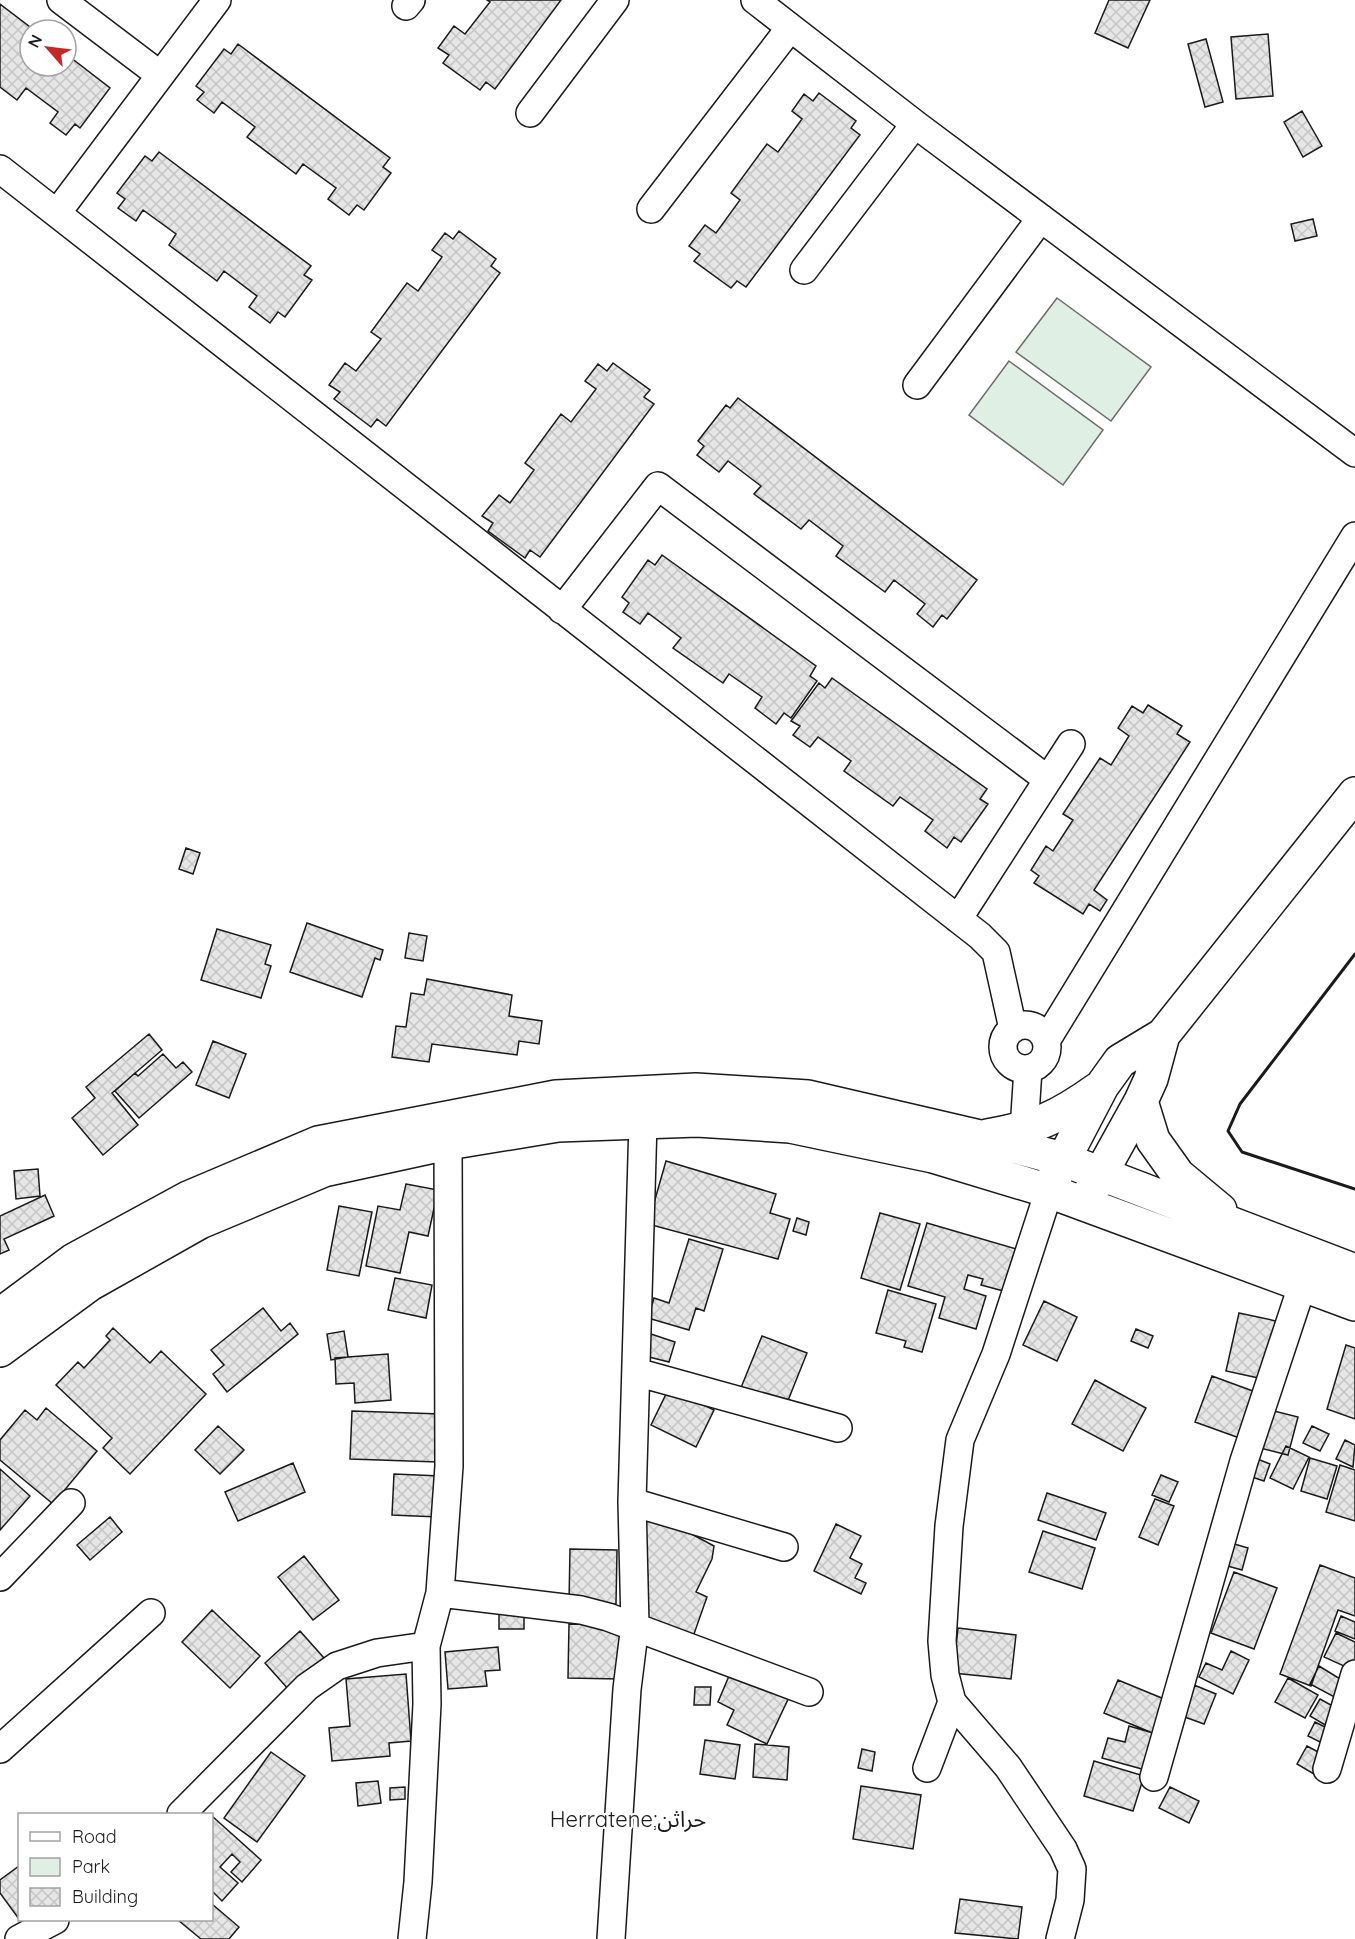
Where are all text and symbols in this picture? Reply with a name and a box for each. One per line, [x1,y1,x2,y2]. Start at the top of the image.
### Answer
north arrow [18,18,78,78]
text: N [23,31,46,51]
district label: Herratene;حراثن [550,1805,706,1833]
legend [18,1813,213,1921]
text: Road [72,1825,117,1848]
text: Park [72,1855,110,1878]
text: Building [72,1885,138,1908]

